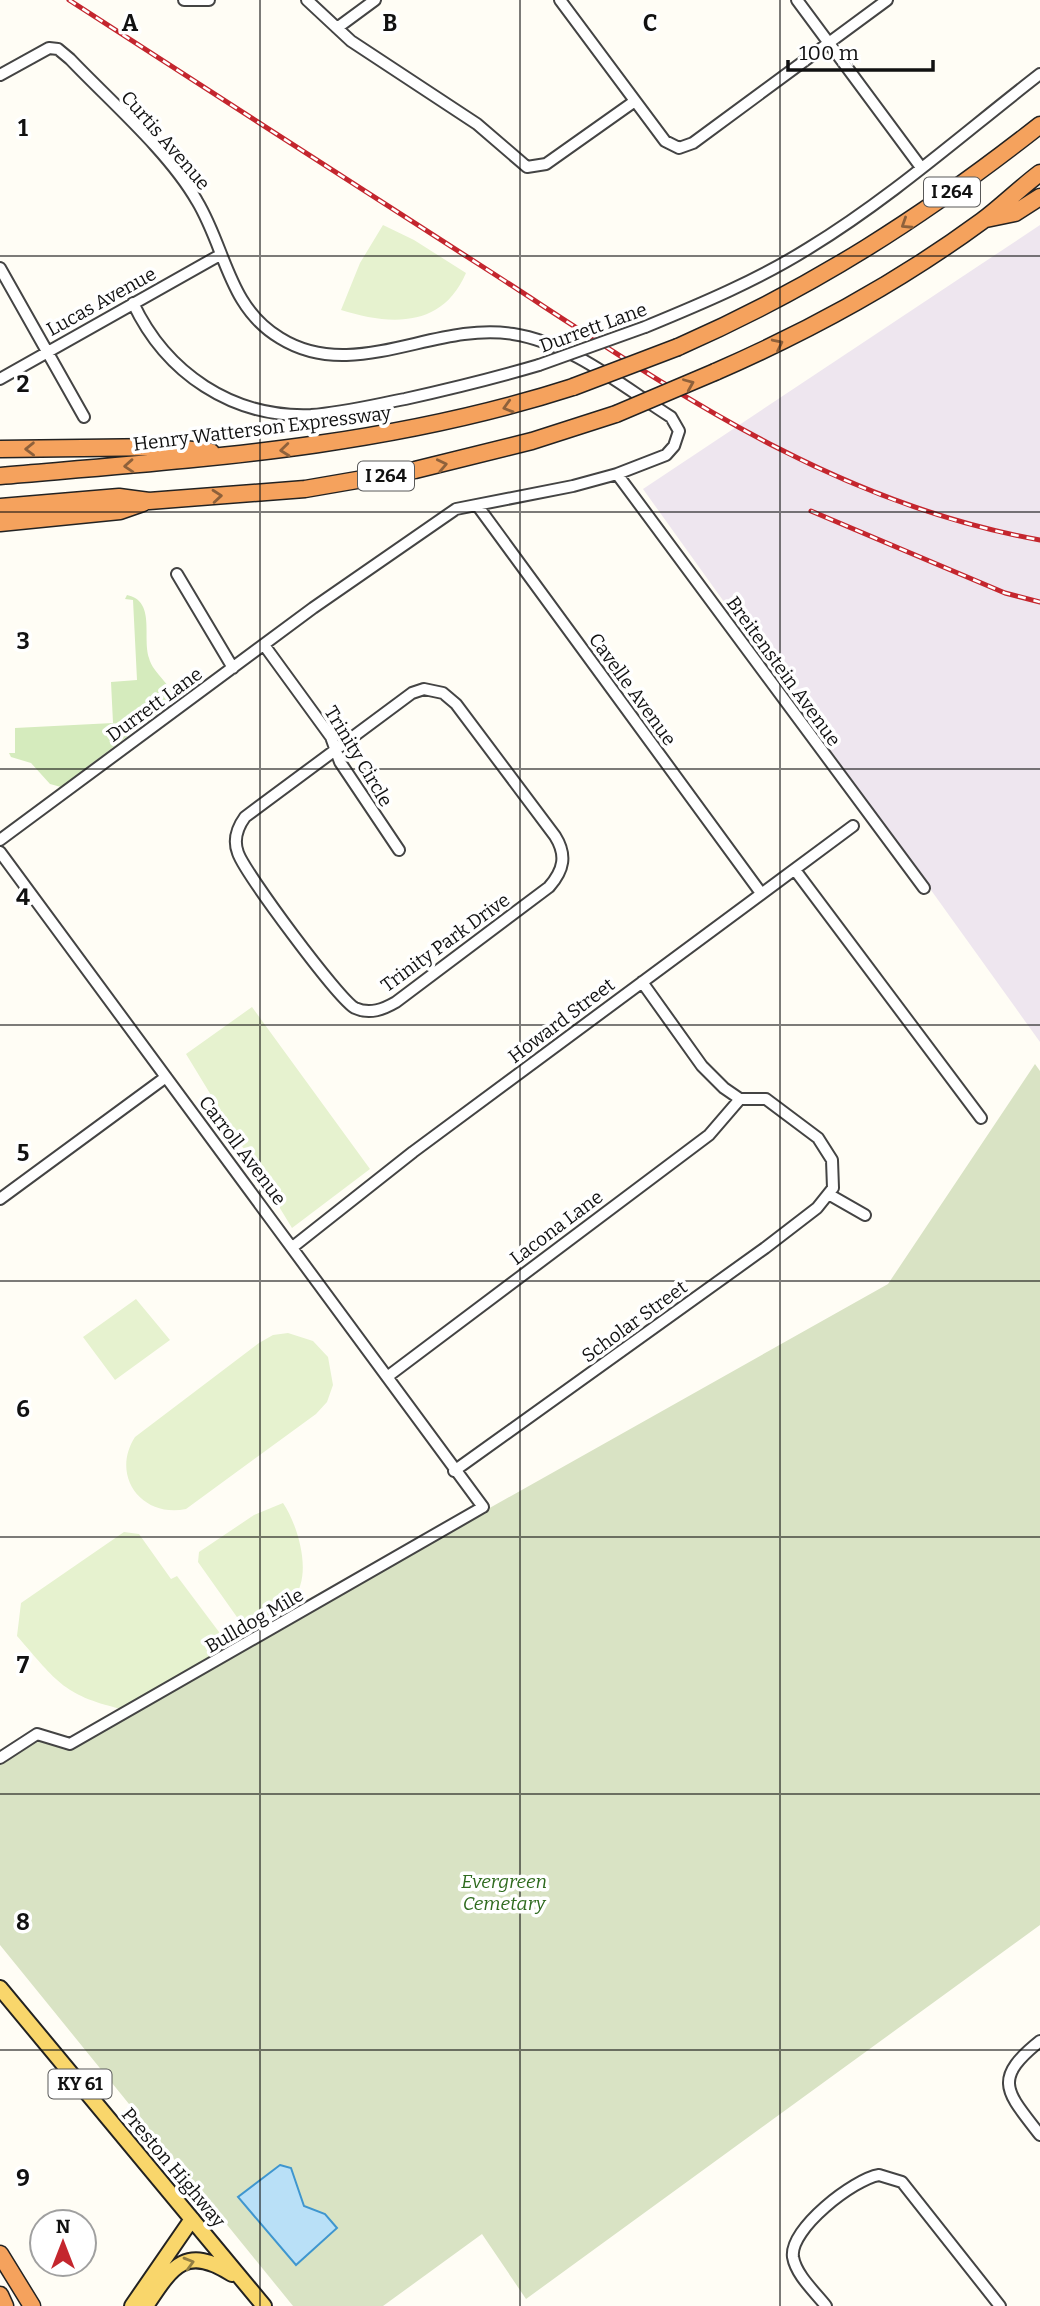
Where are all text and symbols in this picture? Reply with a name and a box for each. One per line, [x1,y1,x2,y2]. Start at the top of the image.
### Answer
text: A [122,9,139,37]
text: B [383,9,397,37]
text: C [643,9,657,37]
scale bar [788,28,933,72]
text: 100 m [799,40,859,66]
street label: Curtis Avenue [116,86,215,195]
text: 1 [18,114,28,142]
road number: I 264 [924,177,980,206]
one-way arrow [901,216,914,229]
street label: Lucas Avenue [43,262,160,341]
street label: Durrett Lane [536,297,650,357]
one-way arrow [771,339,783,353]
text: 2 [17,370,30,398]
one-way arrow [681,378,694,392]
one-way arrow [502,398,514,413]
street label: Henry Watterson Expressway [132,401,393,456]
one-way arrow [25,441,35,457]
one-way arrow [279,443,290,458]
one-way arrow [123,458,134,473]
one-way arrow [436,458,448,473]
road number: I 264 [358,462,414,490]
one-way arrow [211,489,222,504]
street label: Breitenstein Avenue [722,592,846,751]
text: 3 [16,627,30,655]
street label: Cavelle Avenue [584,628,681,750]
street label: Durrett Lane [102,662,207,747]
street label: Trinity Circle [320,702,398,811]
text: 4 [16,883,30,911]
street label: Trinity Park Drive [376,888,514,997]
street label: Howard Street [504,973,619,1068]
street label: Carroll Avenue [194,1091,291,1209]
text: 5 [17,1139,29,1167]
street label: Lacona Lane [505,1185,607,1270]
street label: Scholar Street [577,1275,692,1367]
text: 6 [16,1395,30,1423]
street label: Bulldog Mile [201,1583,308,1658]
text: 7 [17,1651,30,1679]
park label: Evergreen Cemetary [461,1870,547,1915]
text: 8 [16,1908,30,1936]
road number: KY 61 [48,2070,112,2098]
street label: Preston Highway [117,2103,231,2233]
text: 9 [16,2164,30,2192]
north arrow [28,2208,98,2278]
text: N [56,2215,71,2238]
one-way arrow [182,2256,194,2271]

